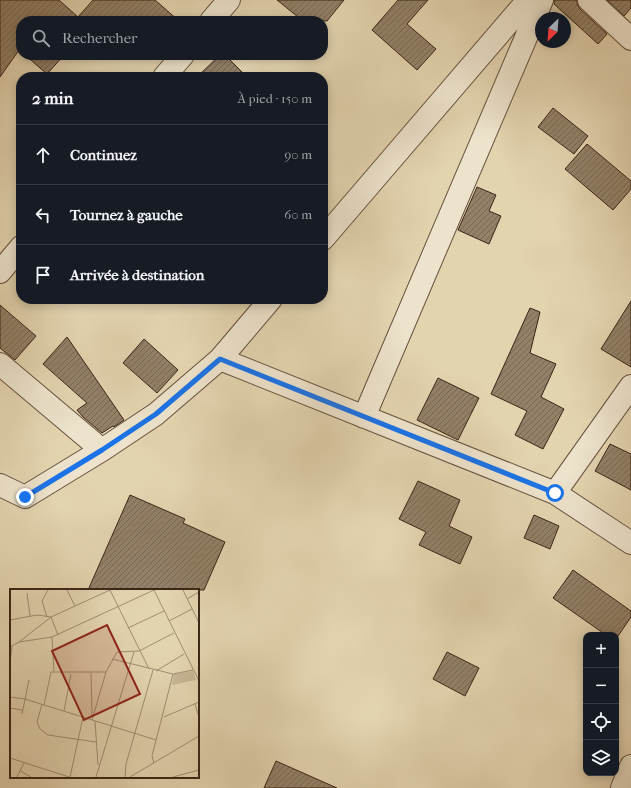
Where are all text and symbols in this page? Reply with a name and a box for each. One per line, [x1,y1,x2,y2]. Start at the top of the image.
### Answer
north arrow [535,12,571,48]
search box [16,16,328,60]
icon: search [30,27,52,49]
text: Rechercher [62,29,137,47]
text: 2 min [32,88,73,108]
text: À pied · 150 m [237,91,312,106]
icon: ahead [32,144,54,166]
text: Continuez [70,146,137,164]
text: 90 m [284,147,312,162]
icon: left [32,204,54,226]
text: Tournez à gauche [70,206,183,224]
text: 60 m [284,207,312,222]
icon: arrive [32,264,54,286]
text: Arrivée à destination [70,266,205,284]
route start [546,484,564,502]
route end [16,488,34,506]
inset map [10,589,199,778]
map controls [583,632,619,776]
button: + [583,632,619,668]
button: − [583,668,619,704]
button: locate [583,704,619,740]
button: layers [583,740,619,776]

